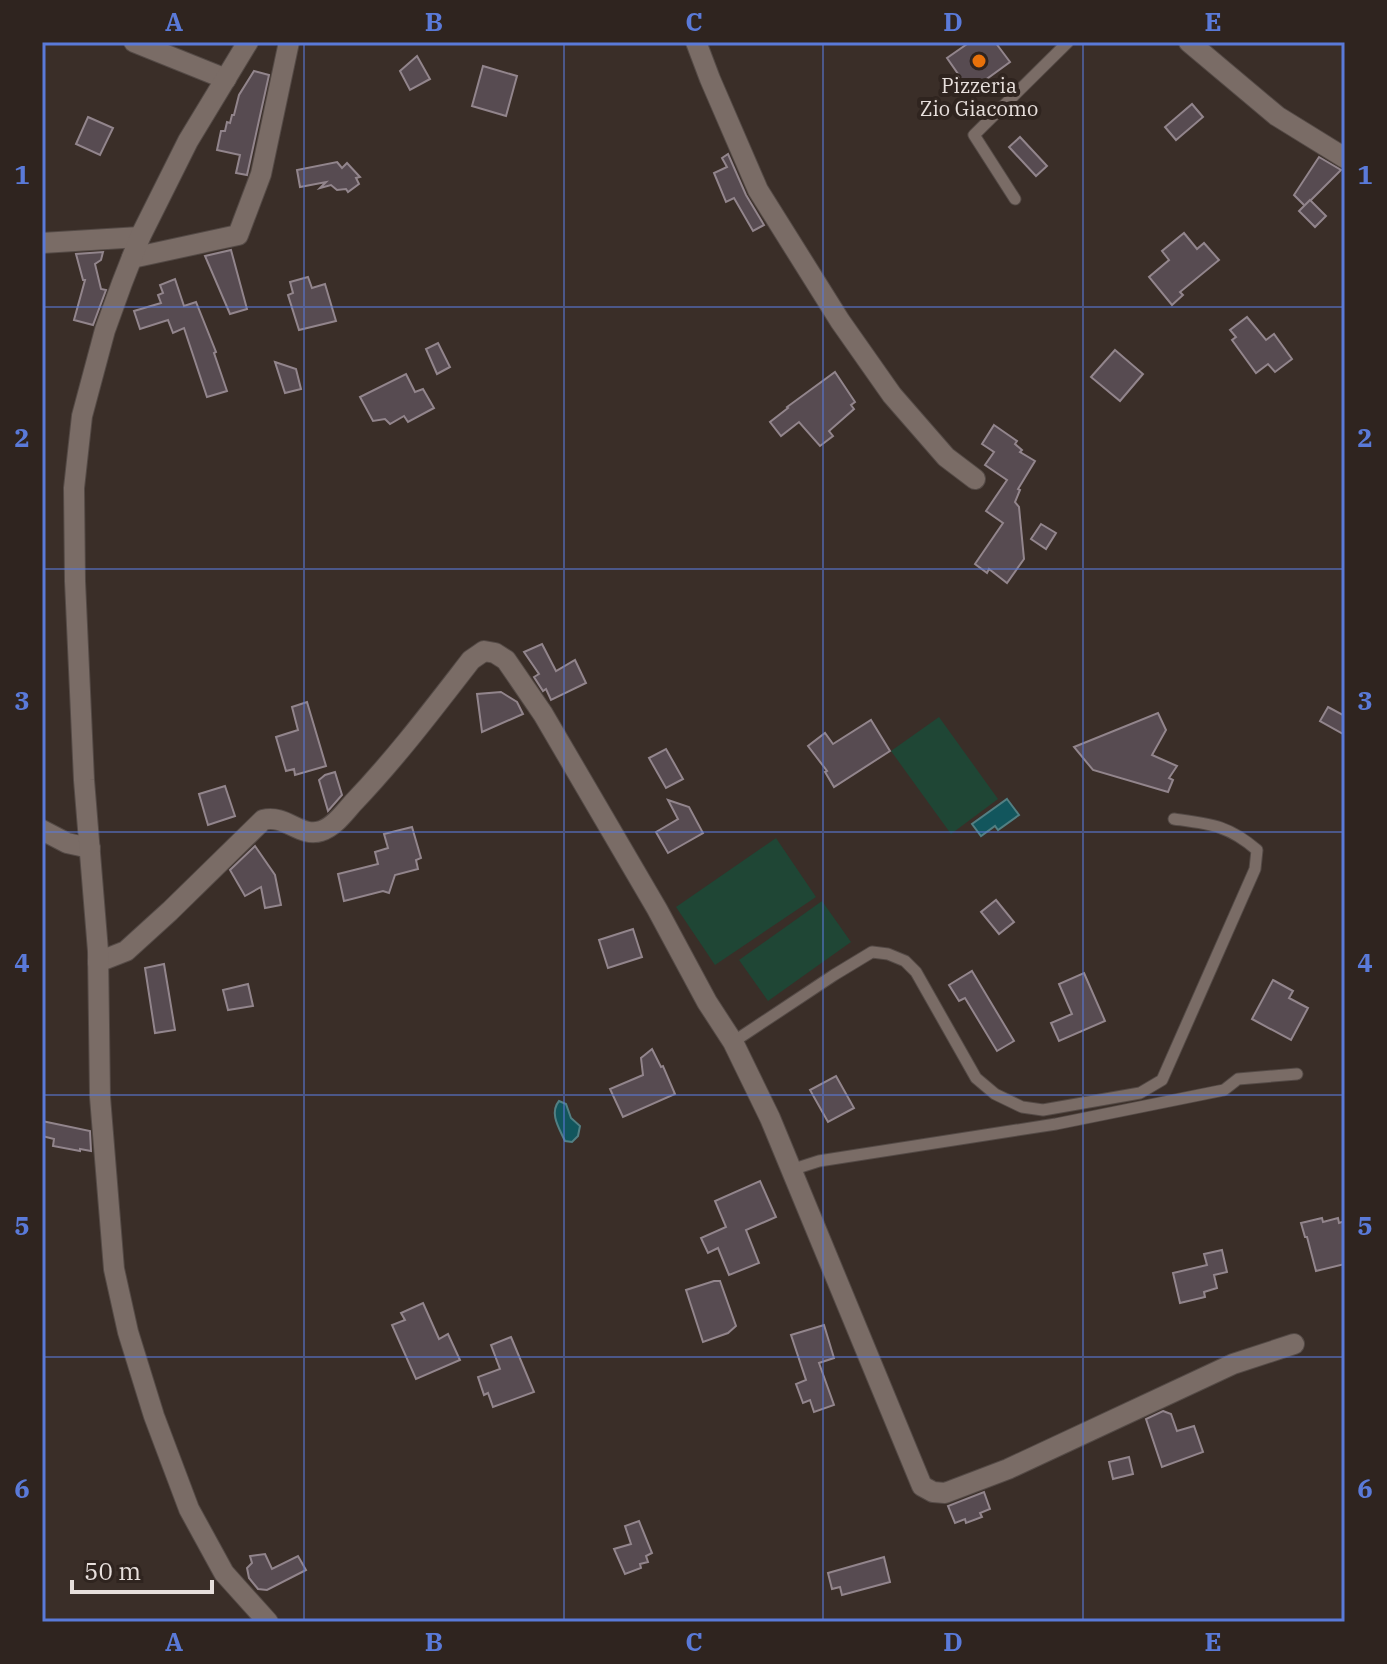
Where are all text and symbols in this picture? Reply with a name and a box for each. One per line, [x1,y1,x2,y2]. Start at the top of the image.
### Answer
text: A [165,4,183,38]
text: B [425,4,443,38]
text: C [685,4,703,38]
text: D [943,4,963,38]
text: E [1204,4,1222,38]
marker: Pizzeria Zio Giacomo [970,52,988,70]
place label: Pizzeria Zio Giacomo [920,72,1038,122]
text: 1 [14,157,30,191]
text: 1 [1357,157,1373,191]
text: 2 [14,420,30,454]
text: 2 [1357,420,1373,454]
text: 3 [14,683,30,717]
text: 3 [1357,683,1373,717]
text: 4 [14,945,30,979]
text: 4 [1357,945,1373,979]
text: 5 [14,1208,30,1242]
text: 5 [1357,1208,1373,1242]
text: 6 [14,1471,30,1505]
text: 6 [1357,1471,1373,1505]
scale bar [72,1544,212,1594]
text: 50 m [84,1555,141,1587]
text: A [165,1624,183,1658]
text: B [425,1624,443,1658]
text: C [685,1624,703,1658]
text: D [943,1624,963,1658]
text: E [1204,1624,1222,1658]

